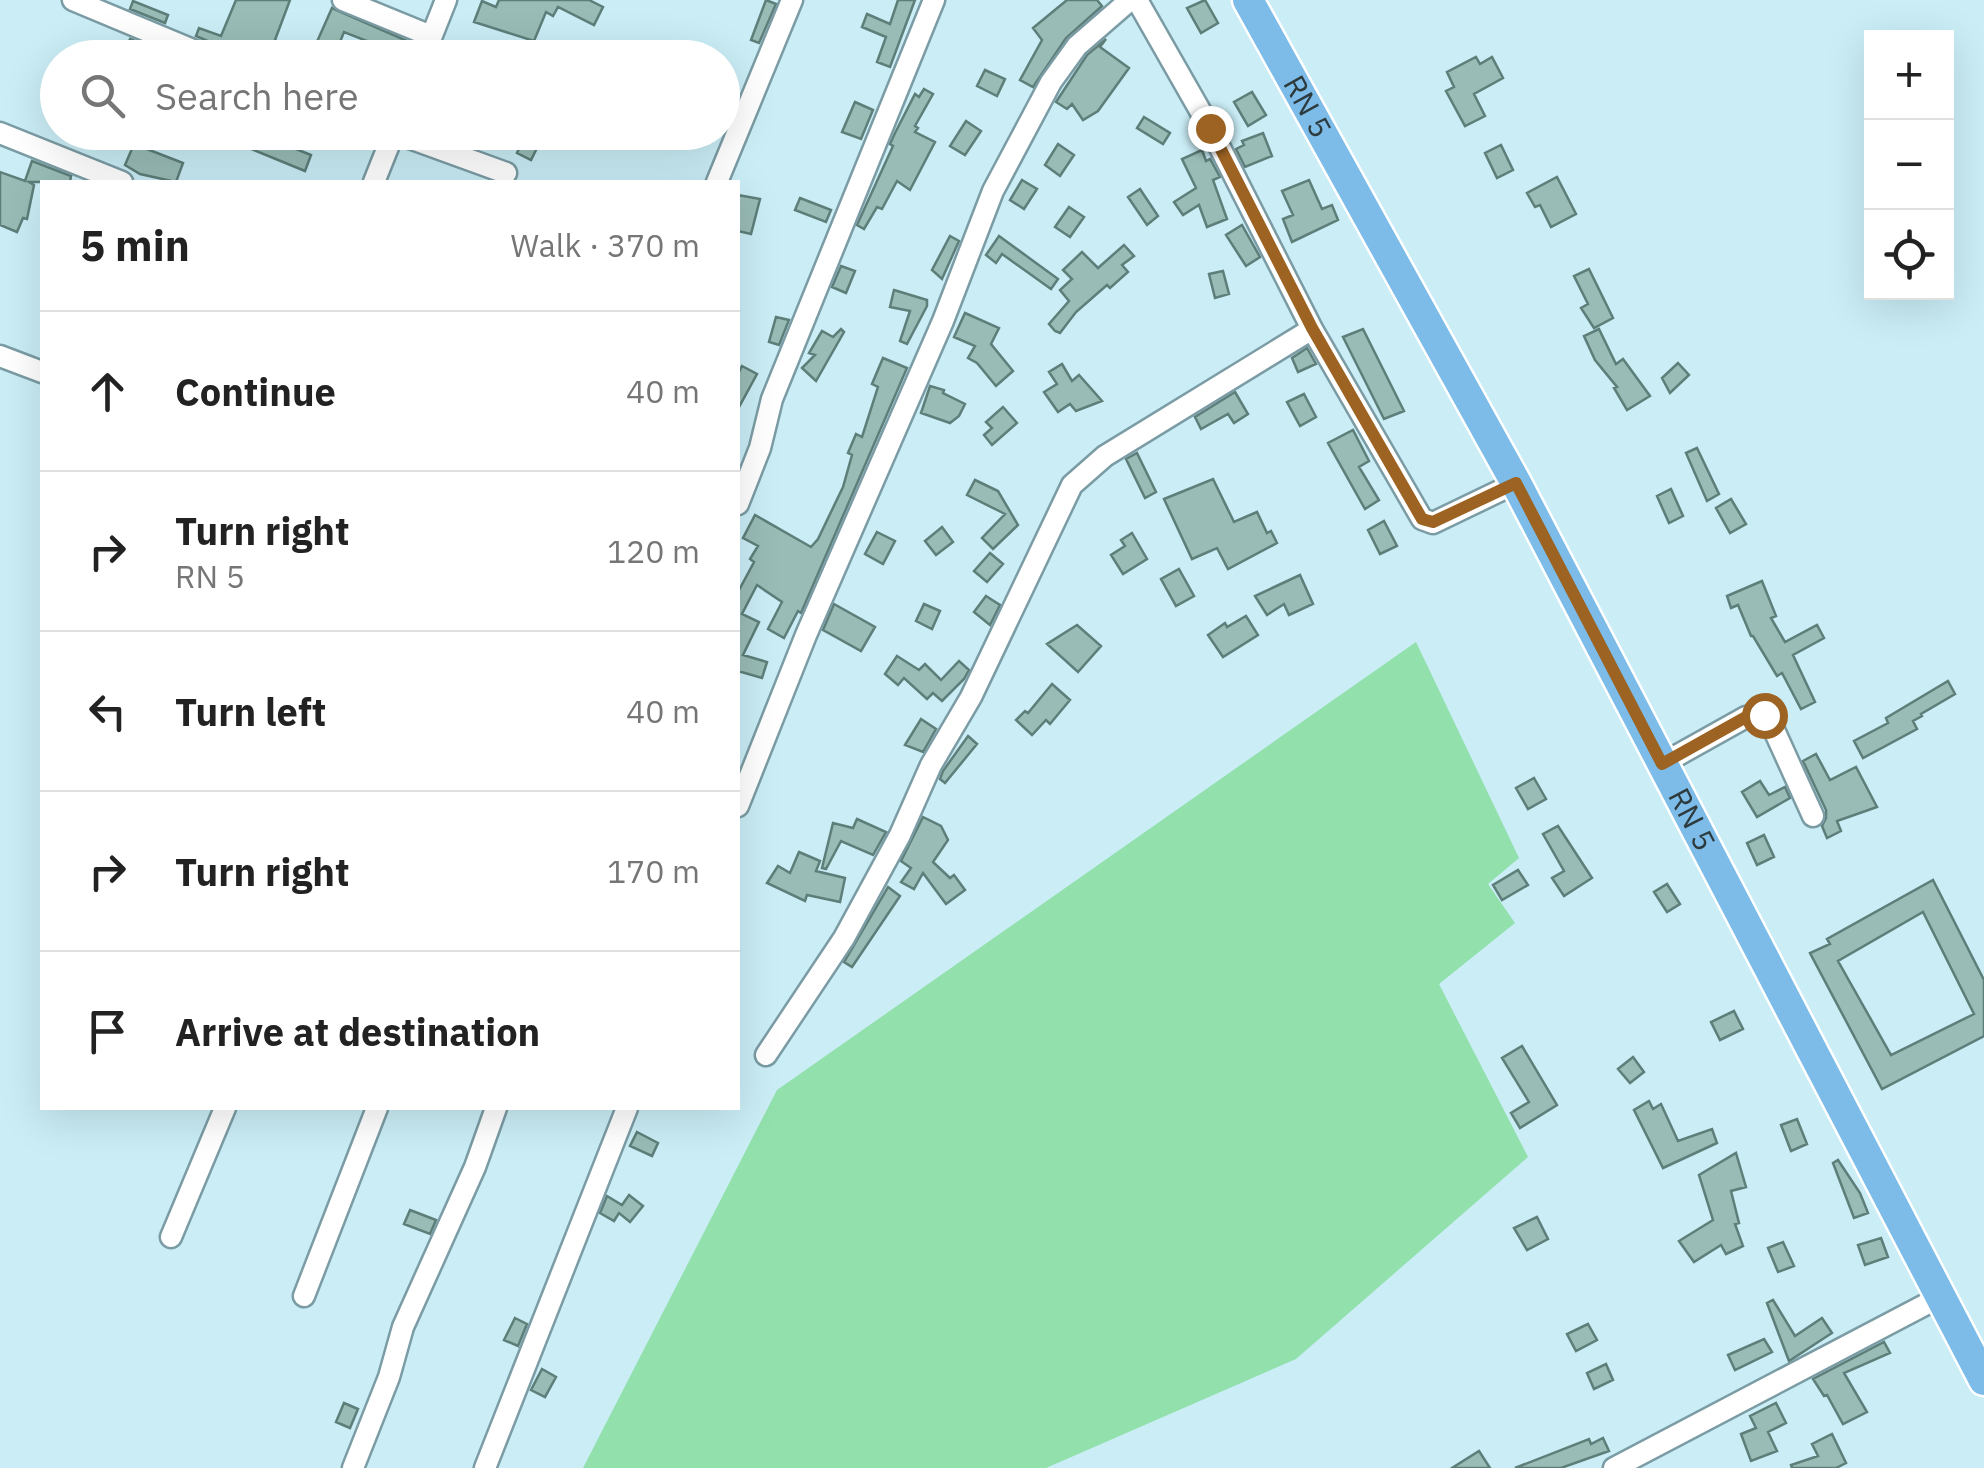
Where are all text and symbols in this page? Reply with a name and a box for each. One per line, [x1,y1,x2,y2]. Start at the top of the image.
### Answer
map controls [1864,30,1954,300]
button: + [1864,30,1954,120]
search box [40,40,740,150]
icon: search [75,68,130,123]
street label: RN 5 [1276,68,1341,144]
text: Search here [155,71,359,120]
route end [1188,106,1234,152]
button: − [1864,120,1954,210]
button: locate [1864,210,1954,300]
text: 5 min [80,218,190,273]
text: Walk · 370 m [511,224,700,266]
icon: ahead [80,364,135,419]
text: Continue [175,367,336,416]
text: 40 m [626,370,700,412]
text: Turn right [175,506,350,555]
icon: right [80,524,135,579]
text: 120 m [607,530,700,572]
text: RN 5 [175,555,245,597]
icon: left [80,684,135,739]
text: Turn left [175,687,326,736]
text: 40 m [626,690,700,732]
route start [1742,693,1788,739]
street label: RN 5 [1660,781,1725,857]
icon: right [80,844,135,899]
text: Turn right [175,847,350,896]
text: 170 m [607,850,700,892]
icon: arrive [80,1004,135,1059]
text: Arrive at destination [175,1007,540,1056]

